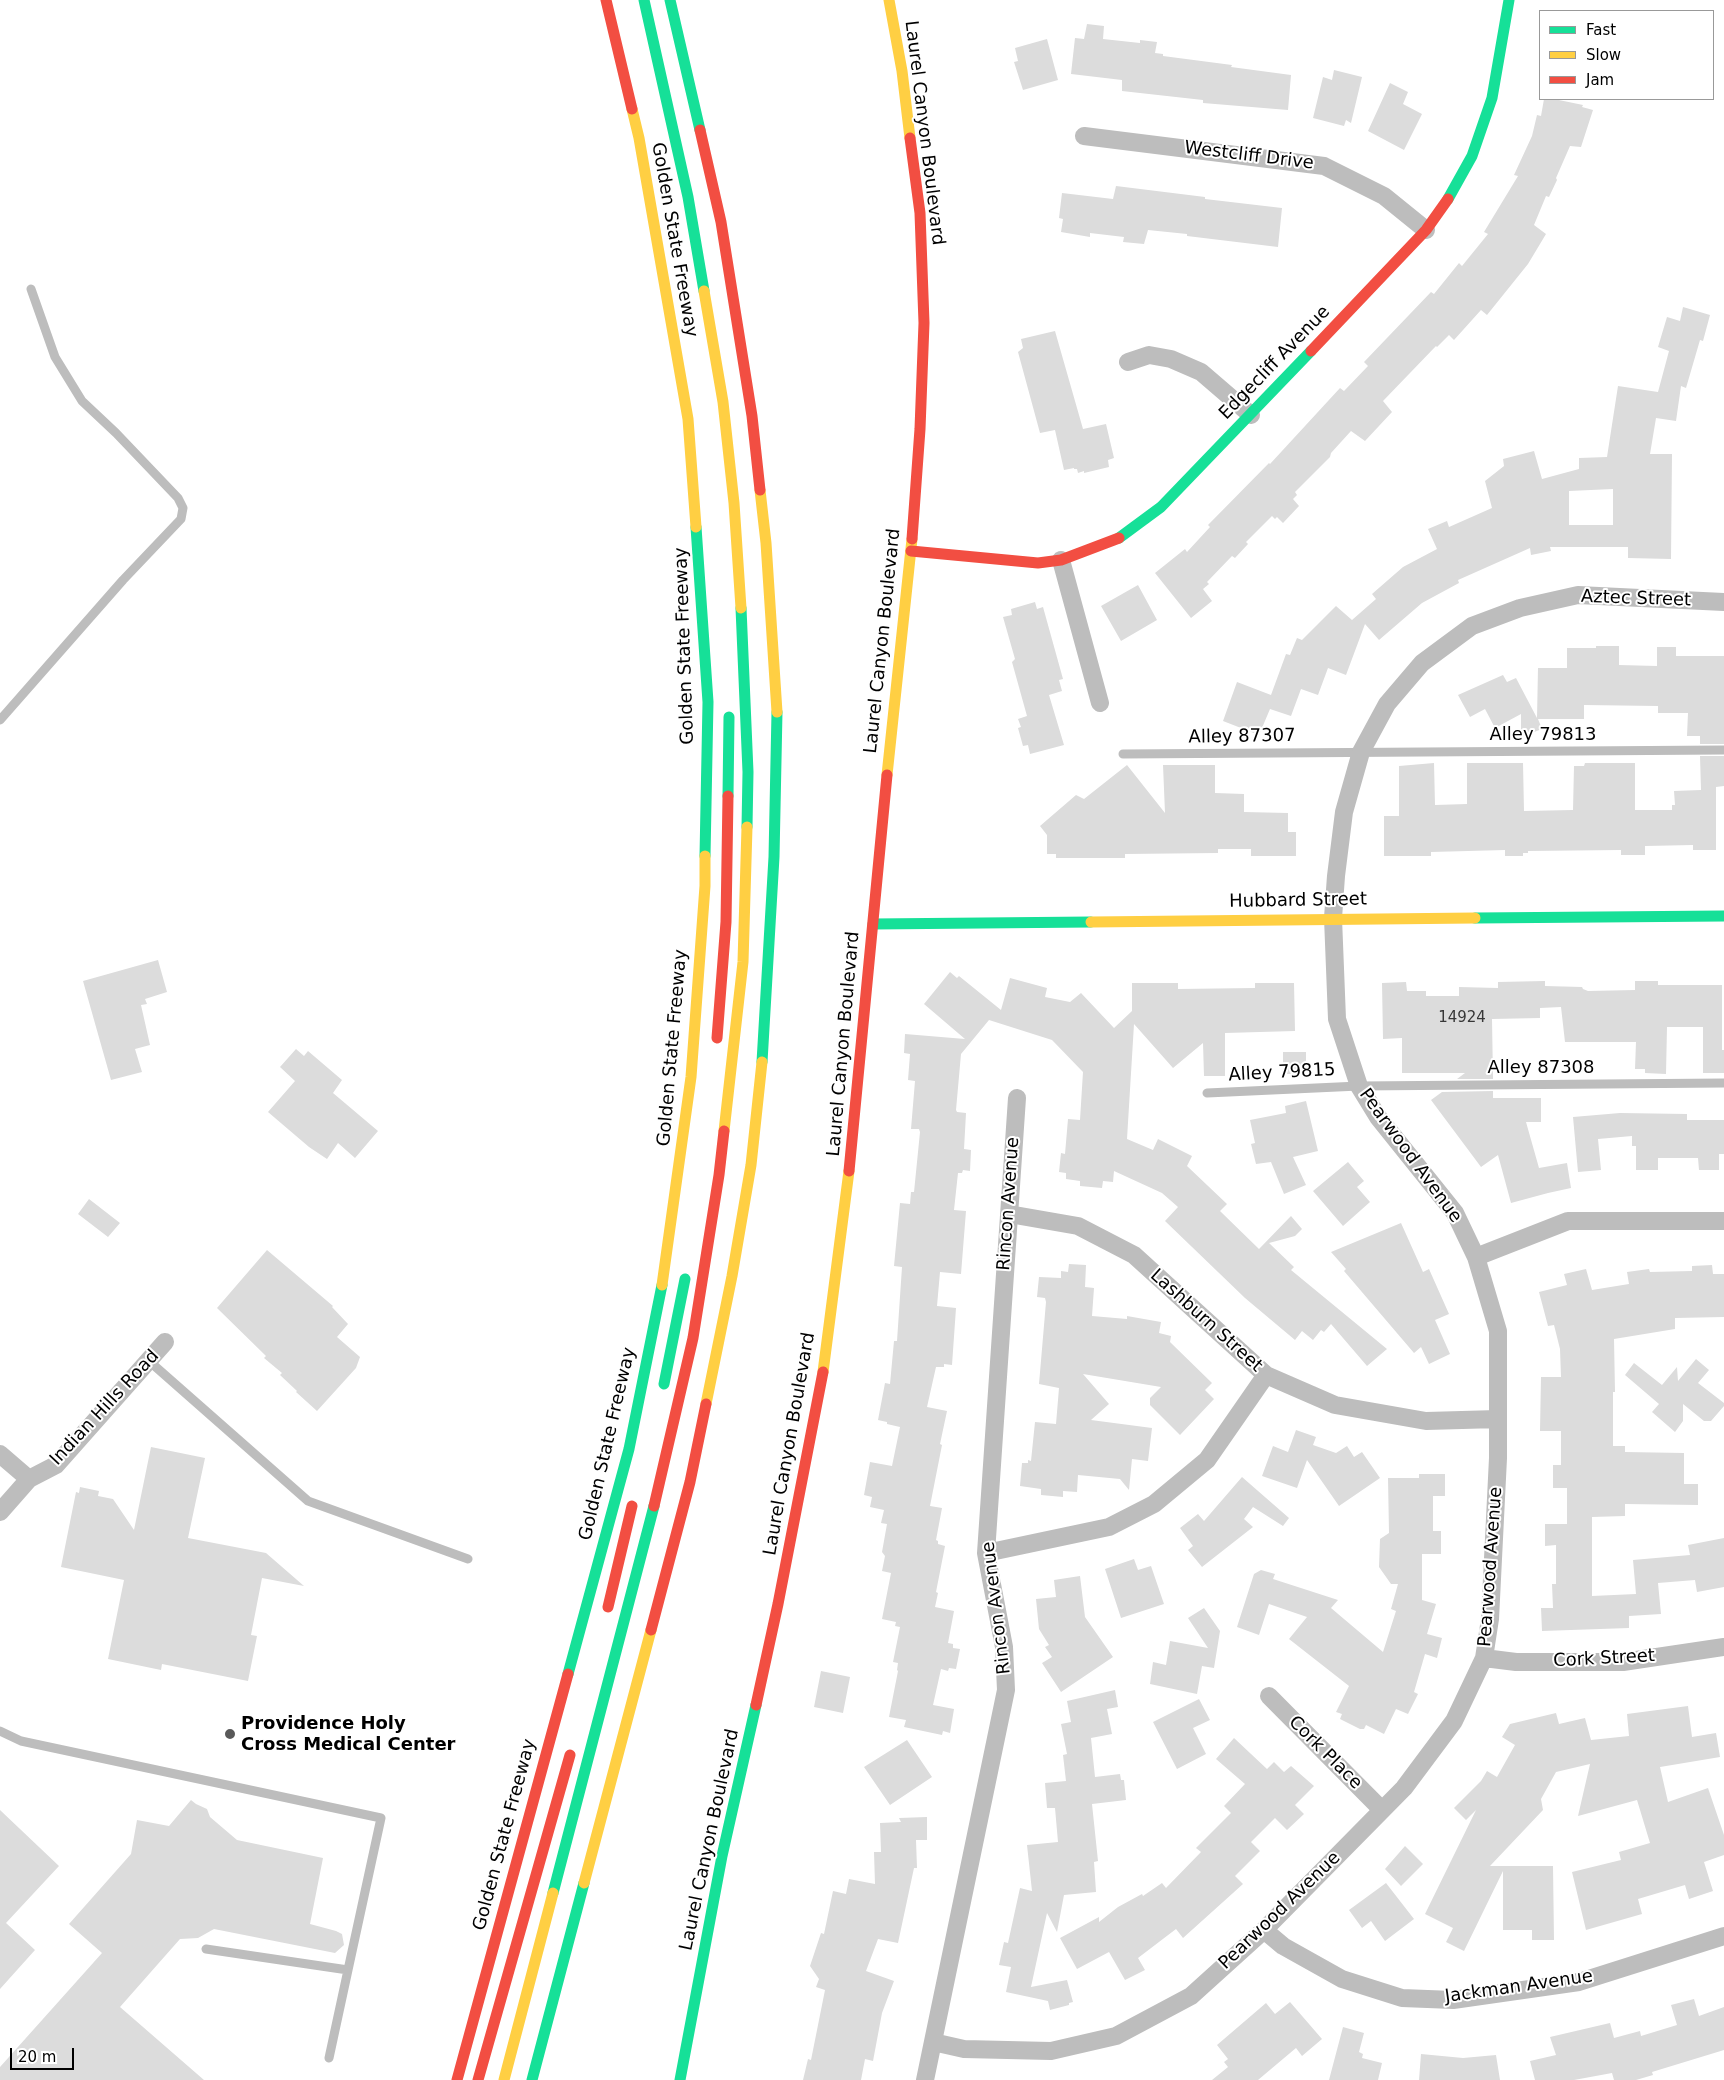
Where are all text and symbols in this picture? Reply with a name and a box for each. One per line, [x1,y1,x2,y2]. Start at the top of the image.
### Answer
legend [1539,10,1714,100]
street label: Laurel Canyon Boulevard [900,19,948,247]
text: Fast [1586,21,1616,39]
text: Slow [1586,46,1621,64]
text: Jam [1586,71,1614,89]
street label: Westcliff Drive [1183,137,1315,175]
street label: Golden State Freeway [646,141,702,339]
street label: Edgecliff Avenue [1215,301,1335,425]
street label: Laurel Canyon Boulevard [860,527,906,755]
street label: Golden State Freeway [671,547,699,745]
street label: Aztec Street [1581,586,1691,612]
street label: Alley 79813 [1489,724,1597,746]
street label: Alley 87307 [1188,725,1296,749]
street label: Hubbard Street [1229,889,1367,913]
street label: Laurel Canyon Boulevard [823,930,865,1158]
street label: Golden State Freeway [654,949,692,1147]
house number: 14924 [1438,1009,1486,1027]
street label: Alley 87308 [1487,1057,1595,1079]
street label: Alley 79815 [1228,1059,1336,1087]
street label: Pearwood Avenue [1354,1085,1466,1227]
street label: Rincon Avenue [994,1136,1024,1272]
street label: Lashburn Street [1145,1265,1267,1377]
street label: Laurel Canyon Boulevard [760,1331,820,1557]
street label: Golden State Freeway [575,1345,641,1543]
street label: Indian Hills Road [46,1346,164,1470]
street label: Pearwood Avenue [1475,1486,1507,1648]
street label: Rincon Avenue [978,1540,1016,1676]
street label: Cork Street [1553,1646,1655,1672]
street label: Cork Place [1284,1712,1366,1794]
place label: Providence Holy Cross Medical Center [241,1713,455,1756]
marker: Providence Holy Cross Medical Center [223,1727,237,1741]
street label: Laurel Canyon Boulevard [676,1727,744,1953]
street label: Golden State Freeway [469,1737,541,1933]
street label: Pearwood Avenue [1215,1847,1345,1975]
street label: Jackman Avenue [1444,1966,1594,2008]
scale bar [12,2038,76,2070]
text: 20 m [18,2048,56,2066]

